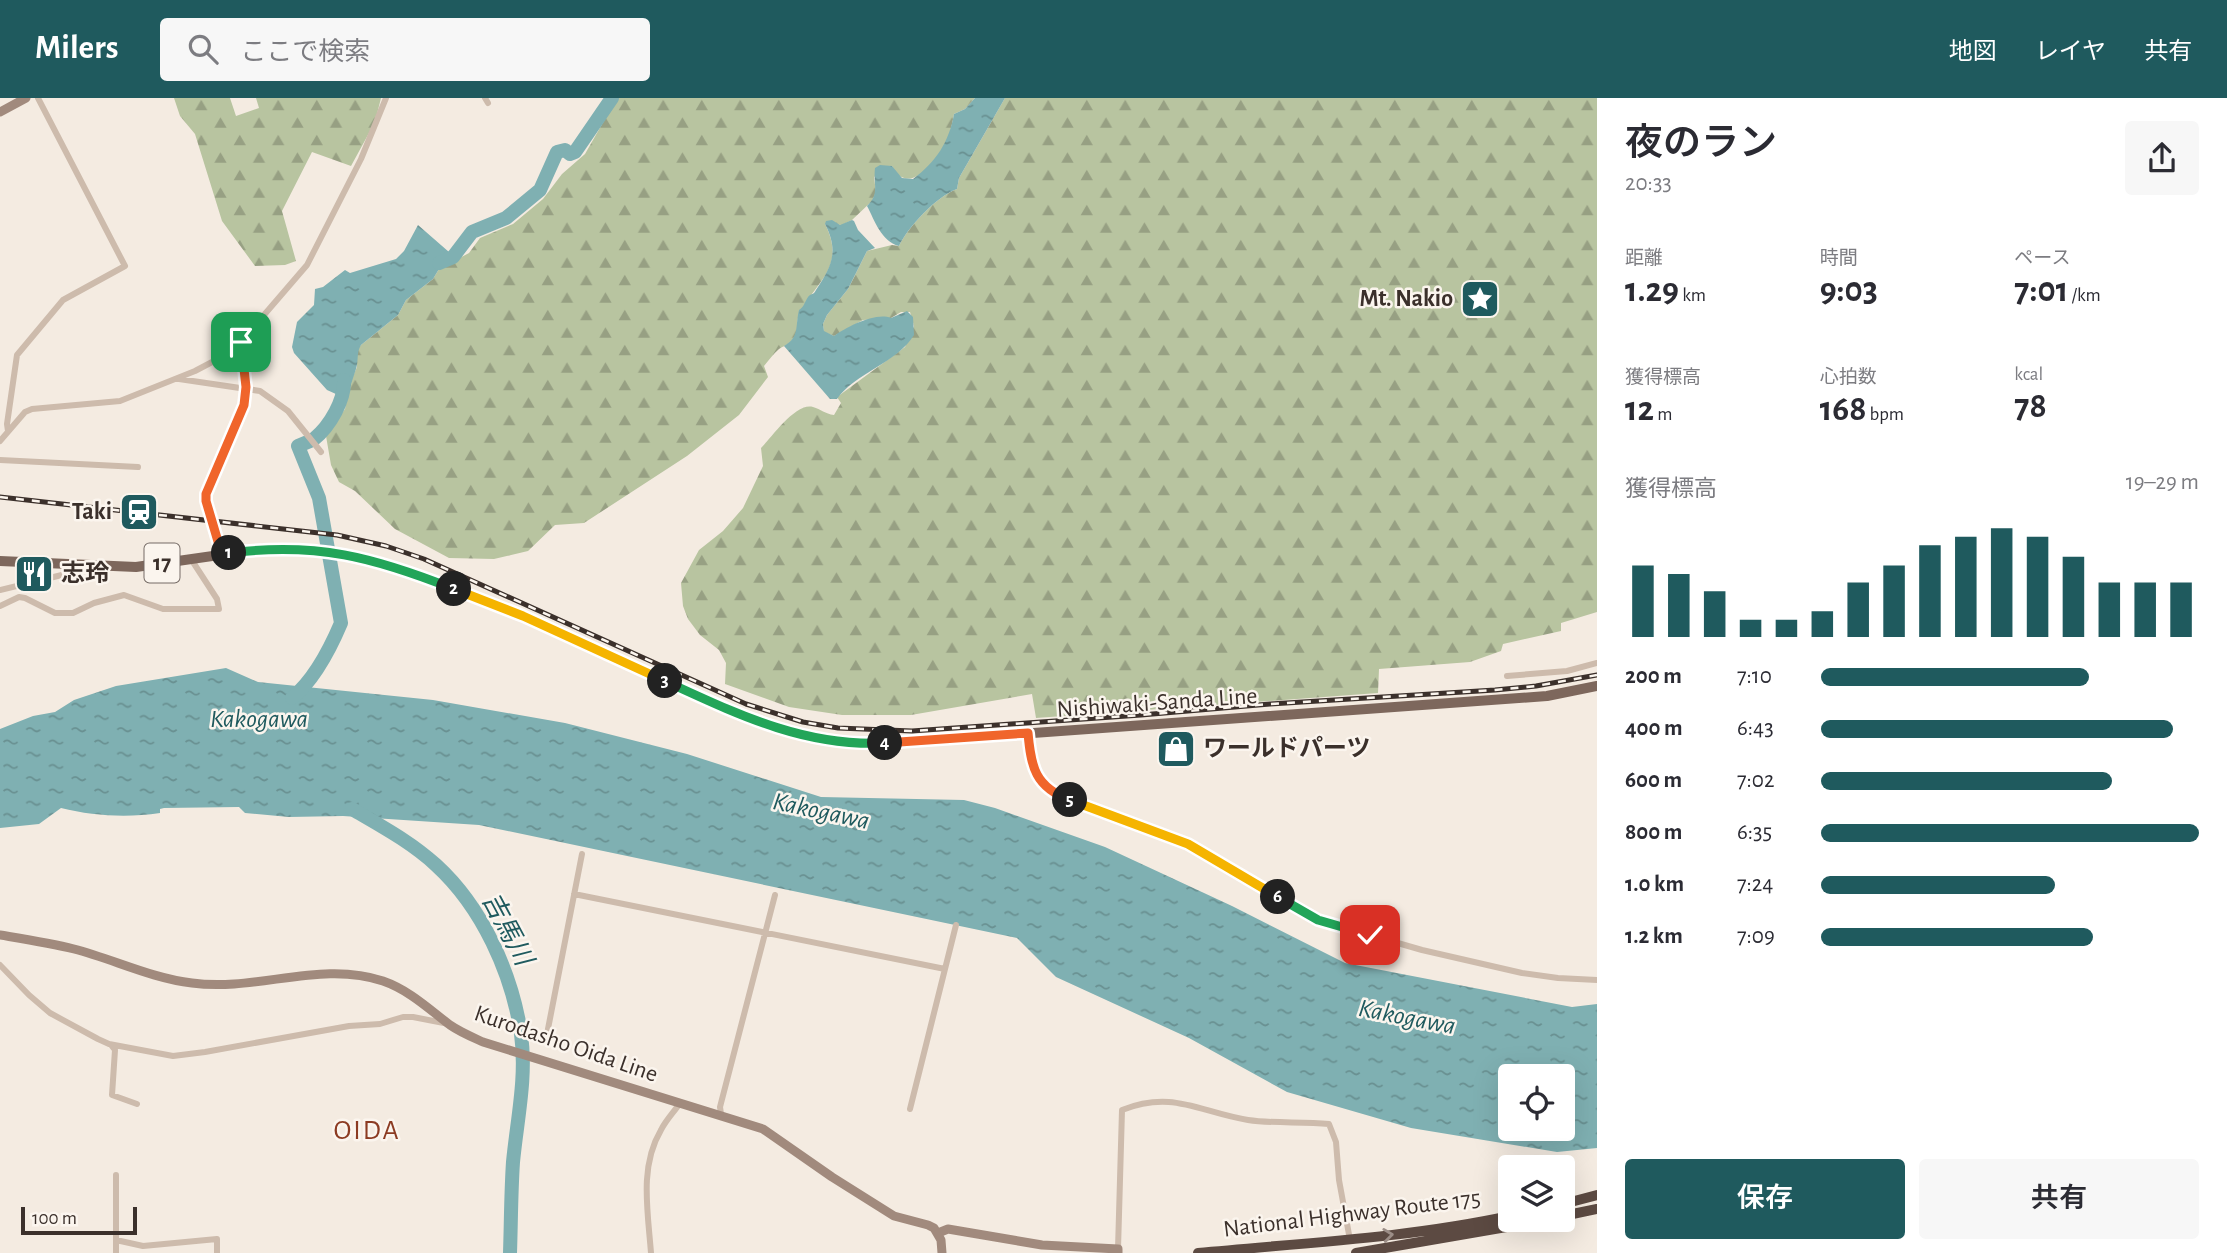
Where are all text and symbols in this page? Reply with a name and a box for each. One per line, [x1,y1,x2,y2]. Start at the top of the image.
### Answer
search box [160,18,650,81]
icon: search [184,30,222,68]
text: Milers [35,32,118,65]
text: ここで検索 [240,39,370,65]
text: 地図 [1949,40,1997,64]
text: レイヤ [2035,40,2106,64]
text: 共有 [2144,40,2192,64]
button: share [2125,121,2199,195]
text: 夜のラン [1625,125,1777,163]
text: 20:33 [1625,172,1672,195]
text: 距離 [1625,249,1663,268]
text: 時間 [1820,249,1858,268]
text: ペース [2014,249,2070,268]
text: 1.29 [1625,273,1679,308]
text: 9:03 [1820,273,1878,308]
text: 7:01 [2014,273,2068,308]
place icon: Mt. Nakio [1459,278,1501,320]
text: km [1679,286,1706,305]
text: /km [2068,286,2101,305]
place label: Mt. Nakio [1360,287,1453,311]
pin [211,312,271,372]
icon: arrive [222,323,260,361]
text: kcal [2014,365,2043,384]
text: 獲得標高 [1625,368,1701,387]
text: 心拍数 [1820,368,1877,387]
text: 78 [2014,389,2047,424]
text: 12 [1625,392,1654,427]
text: 168 [1820,392,1866,427]
text: m [1654,405,1672,424]
text: bpm [1866,405,1904,424]
text: 19–29 m [2126,471,2199,494]
text: 獲得標高 [1625,478,1717,501]
station icon: Taki [118,491,160,533]
place label: Taki [72,500,112,524]
pin: 1 [212,536,246,570]
text: 1 [225,543,232,562]
road number: 17 [144,544,180,583]
restaurant icon: 志玲 [13,553,55,595]
place label: 志玲 [61,560,109,586]
pin: 2 [436,572,472,606]
text: 2 [449,579,458,598]
pin: 3 [648,664,682,698]
text: 200 m [1625,665,1682,688]
text: 7:10 [1737,665,1772,688]
text: 3 [660,671,669,690]
street label: Nishiwaki-Sanda Line [1056,684,1258,722]
water label: Kakogawa [210,706,308,732]
text: 400 m [1625,717,1683,740]
text: 6:43 [1737,717,1774,740]
pin: 4 [868,726,903,760]
shop icon: ワールドパーツ [1155,728,1197,770]
text: 4 [880,733,889,752]
place label: ワールドパーツ [1203,735,1371,761]
text: 600 m [1625,769,1682,792]
text: 7:02 [1737,769,1774,792]
pin: 5 [1052,782,1088,818]
water label: Kakogawa [770,788,872,834]
text: 5 [1065,790,1074,809]
text: 800 m [1625,821,1682,844]
text: 6:35 [1737,821,1772,844]
text: 1.0 km [1625,873,1684,896]
text: 7:24 [1737,873,1773,896]
pin: 6 [1260,880,1296,914]
text: 6 [1273,887,1282,906]
water label: 吉馬川 [477,888,539,972]
pin [1340,905,1400,965]
icon: check [1351,916,1389,954]
text: 1.2 km [1625,925,1683,948]
text: 7:09 [1737,925,1775,948]
water label: Kakogawa [1356,995,1458,1039]
street label: Kurodasho Oida Line [471,1001,661,1087]
map controls [1498,1064,1575,1232]
button: locate [1498,1064,1575,1141]
district label: OIDA [333,1117,401,1145]
button: layers [1498,1155,1575,1232]
button: 保存 [1625,1159,1905,1239]
button: 共有 [1919,1159,2199,1239]
street label: National Highway Route 175 [1222,1186,1482,1242]
scale bar [21,1204,136,1236]
text: 100 m [32,1209,77,1228]
one-way arrow [1382,1228,1394,1243]

